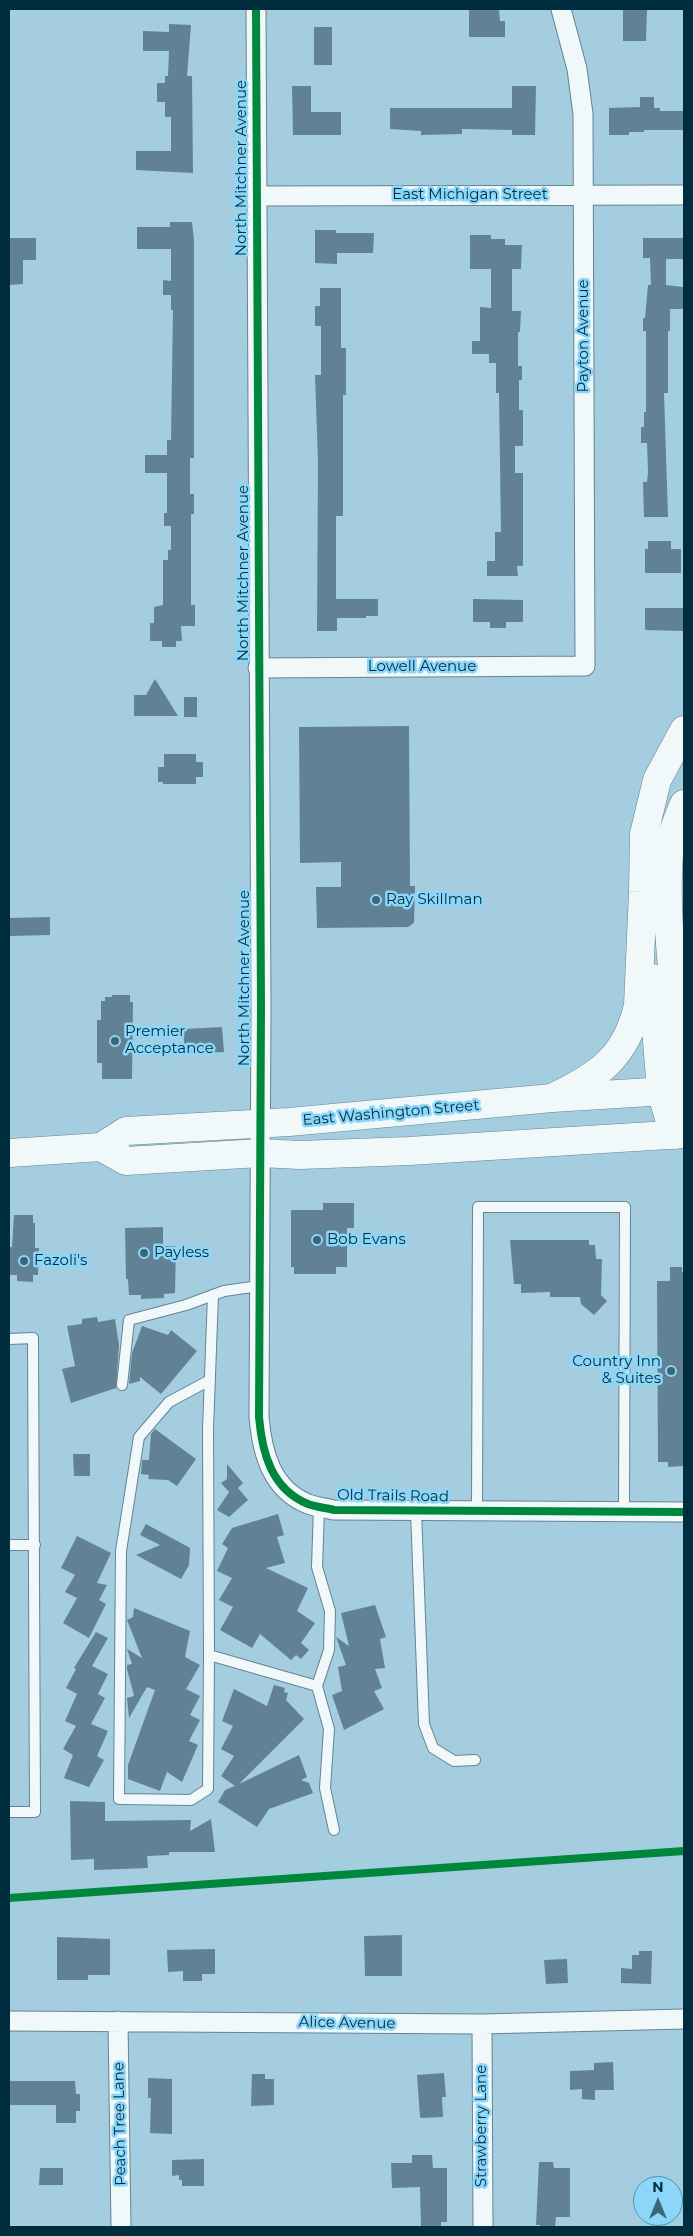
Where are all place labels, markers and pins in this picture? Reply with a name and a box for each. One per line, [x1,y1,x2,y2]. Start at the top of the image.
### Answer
place label: Ray Skillman [386,891,483,909]
marker: Ray Skillman [370,894,382,906]
place label: Premier Acceptance [125,1023,214,1058]
marker: Premier Acceptance [109,1035,121,1047]
place label: Bob Evans [327,1231,406,1249]
marker: Bob Evans [311,1234,323,1246]
place label: Payless [154,1244,209,1262]
marker: Payless [138,1247,150,1259]
place label: Fazoli's [34,1252,87,1270]
marker: Fazoli's [18,1255,30,1267]
place label: Country Inn & Suites [572,1353,661,1388]
marker: Country Inn & Suites [665,1365,677,1377]

